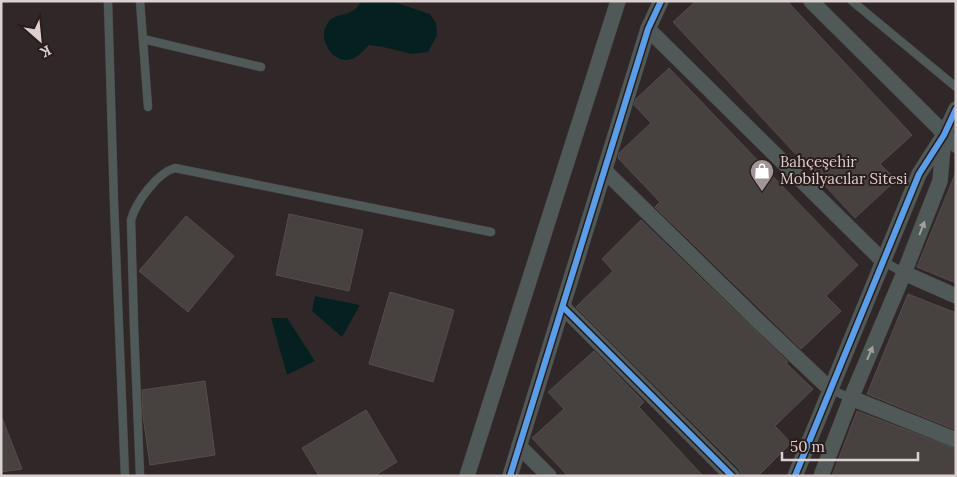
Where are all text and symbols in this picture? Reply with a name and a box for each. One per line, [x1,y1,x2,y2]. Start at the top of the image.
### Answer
north arrow [15,15,65,65]
text: K [37,41,54,62]
place label: Bahçeşehir Mobilyacılar Sitesi [780,152,907,188]
shop icon: Bahçeşehir Mobilyacılar Sitesi [749,158,775,192]
one-way arrow [918,221,926,235]
one-way arrow [866,346,874,360]
scale bar [782,430,918,462]
text: 50 m [790,437,825,456]

